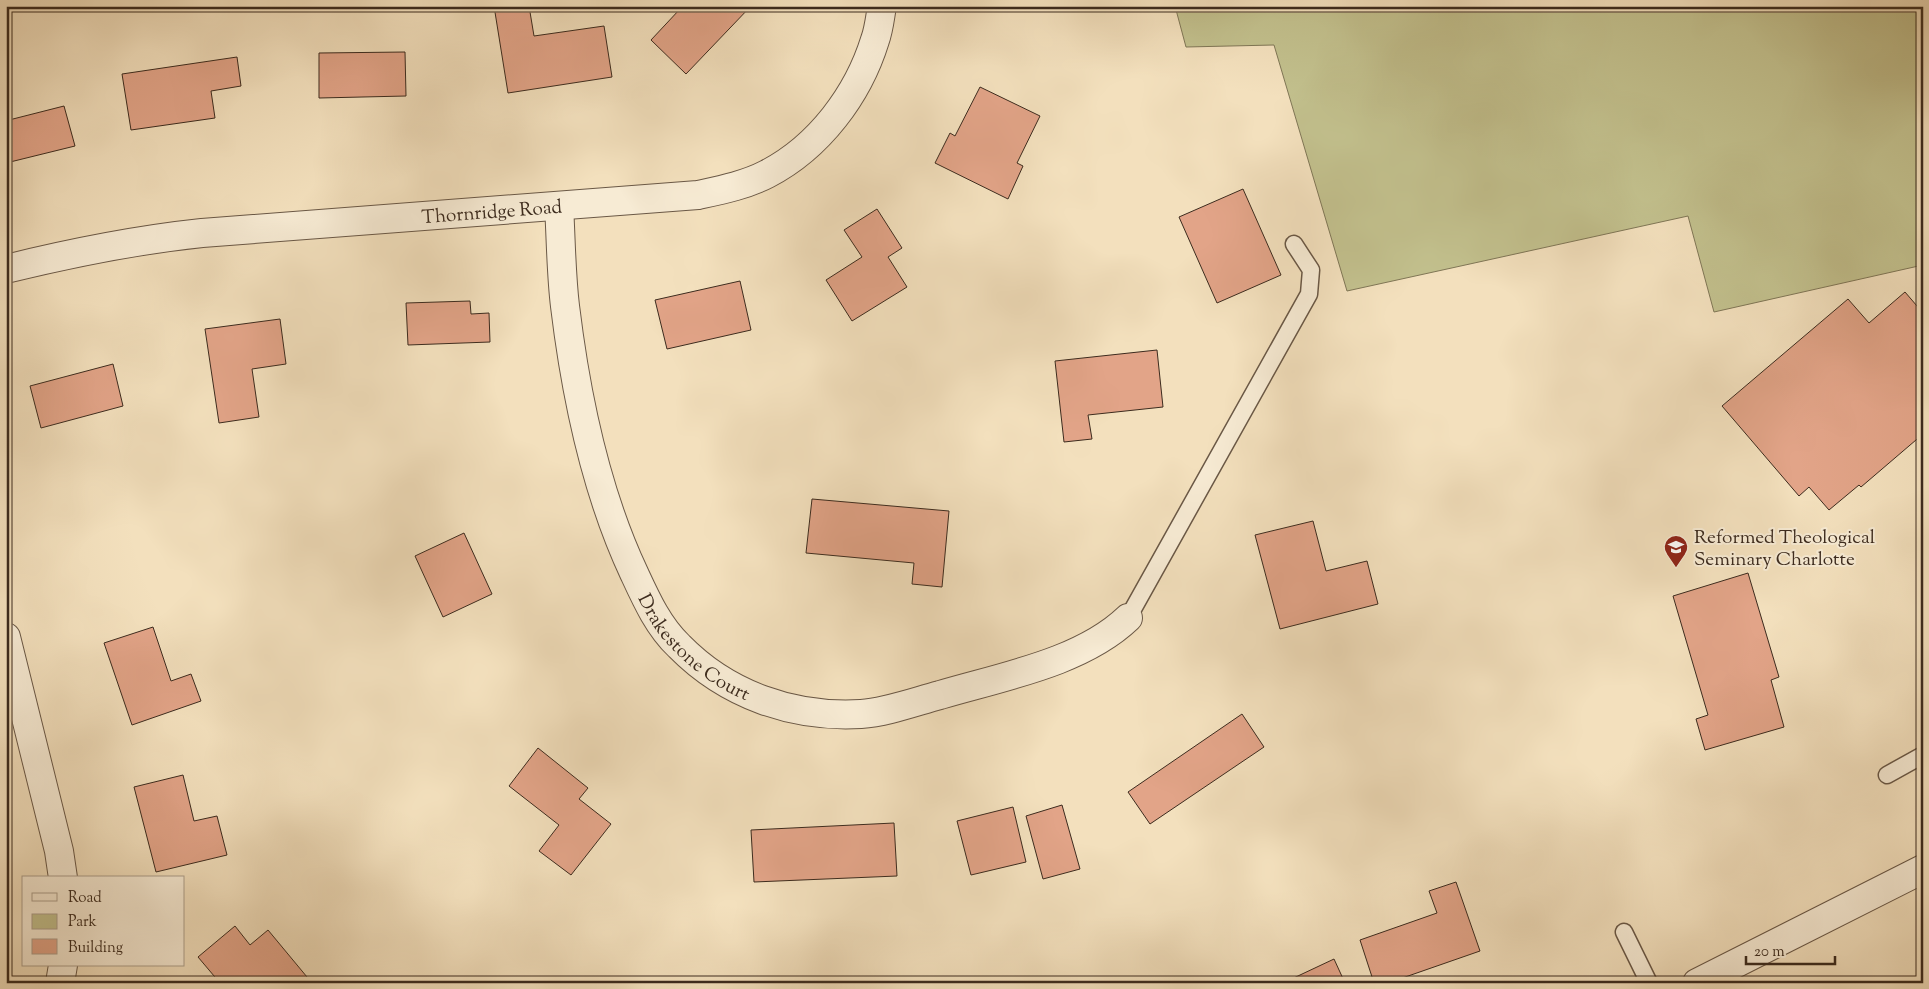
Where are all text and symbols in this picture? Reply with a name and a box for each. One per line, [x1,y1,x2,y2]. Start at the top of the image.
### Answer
street label: Thornridge Road [421,194,563,232]
place label: Reformed Theological Seminary Charlotte [1694,525,1875,574]
school or university icon: Reformed Theological Seminary Charlotte [1663,534,1689,568]
street label: Drakestone Court [630,590,754,709]
legend [22,876,185,966]
text: Road [68,888,102,909]
text: Park [68,912,97,933]
scale bar [1746,934,1835,966]
text: Building [68,938,123,959]
text: 20 m [1754,942,1785,963]

